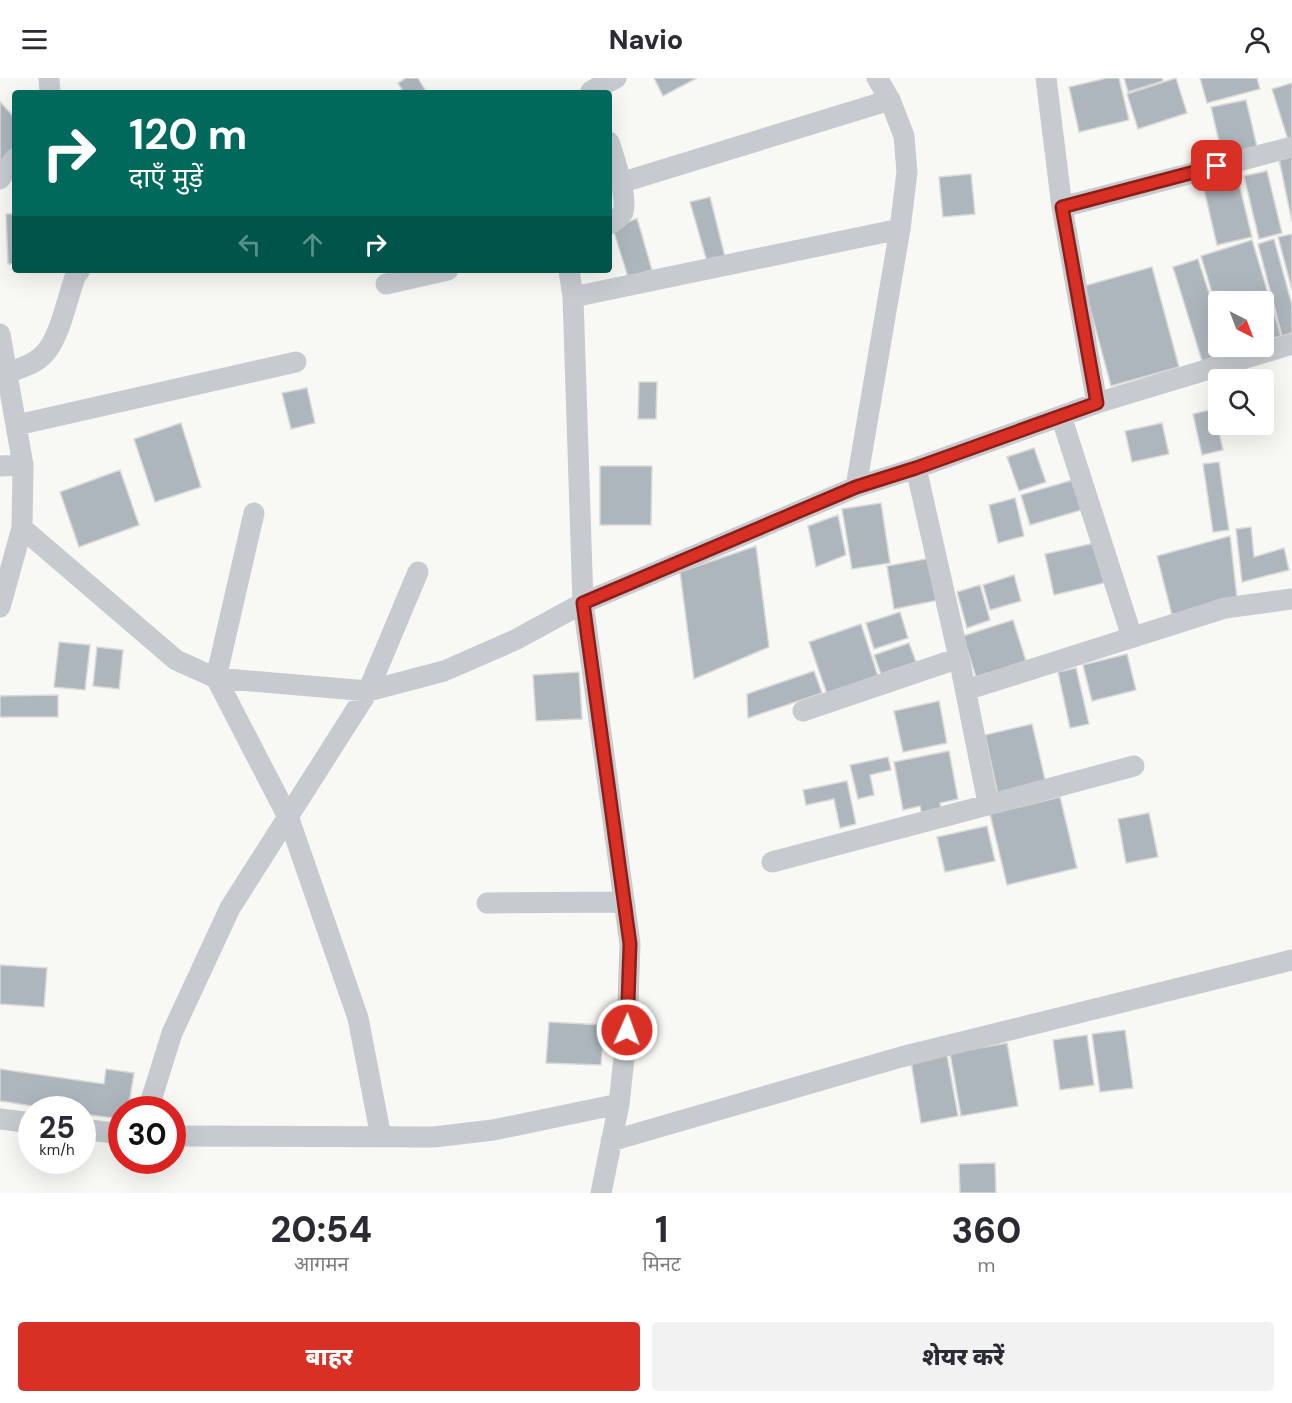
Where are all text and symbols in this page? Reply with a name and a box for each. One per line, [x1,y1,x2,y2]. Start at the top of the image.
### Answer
text: Navio [609,22,683,57]
icon: menu [18,23,51,56]
icon: person [1241,23,1274,56]
text: 120 m [129,107,247,162]
icon: right [30,114,108,192]
pin [1191,140,1242,191]
icon: arrive [1200,149,1233,182]
text: दाएँ मुड़ें [129,160,203,195]
icon: left [233,228,266,261]
icon: ahead [296,228,329,261]
icon: right [359,228,392,261]
north arrow [1208,291,1274,357]
map controls [1208,291,1274,435]
button: search [1208,369,1274,435]
position arrow [595,998,659,1062]
speed limit sign: 30 [108,1096,186,1174]
text: 25 [39,1108,75,1147]
text: km/h [39,1140,75,1160]
text: 20:54 [271,1206,372,1253]
text: 1 [655,1206,668,1253]
text: 360 [951,1207,1021,1254]
text: आगमन [294,1251,349,1277]
text: मिनट [643,1251,681,1277]
text: m [977,1252,995,1278]
button: बाहर [18,1322,640,1391]
button: शेयर करें [652,1322,1274,1391]

